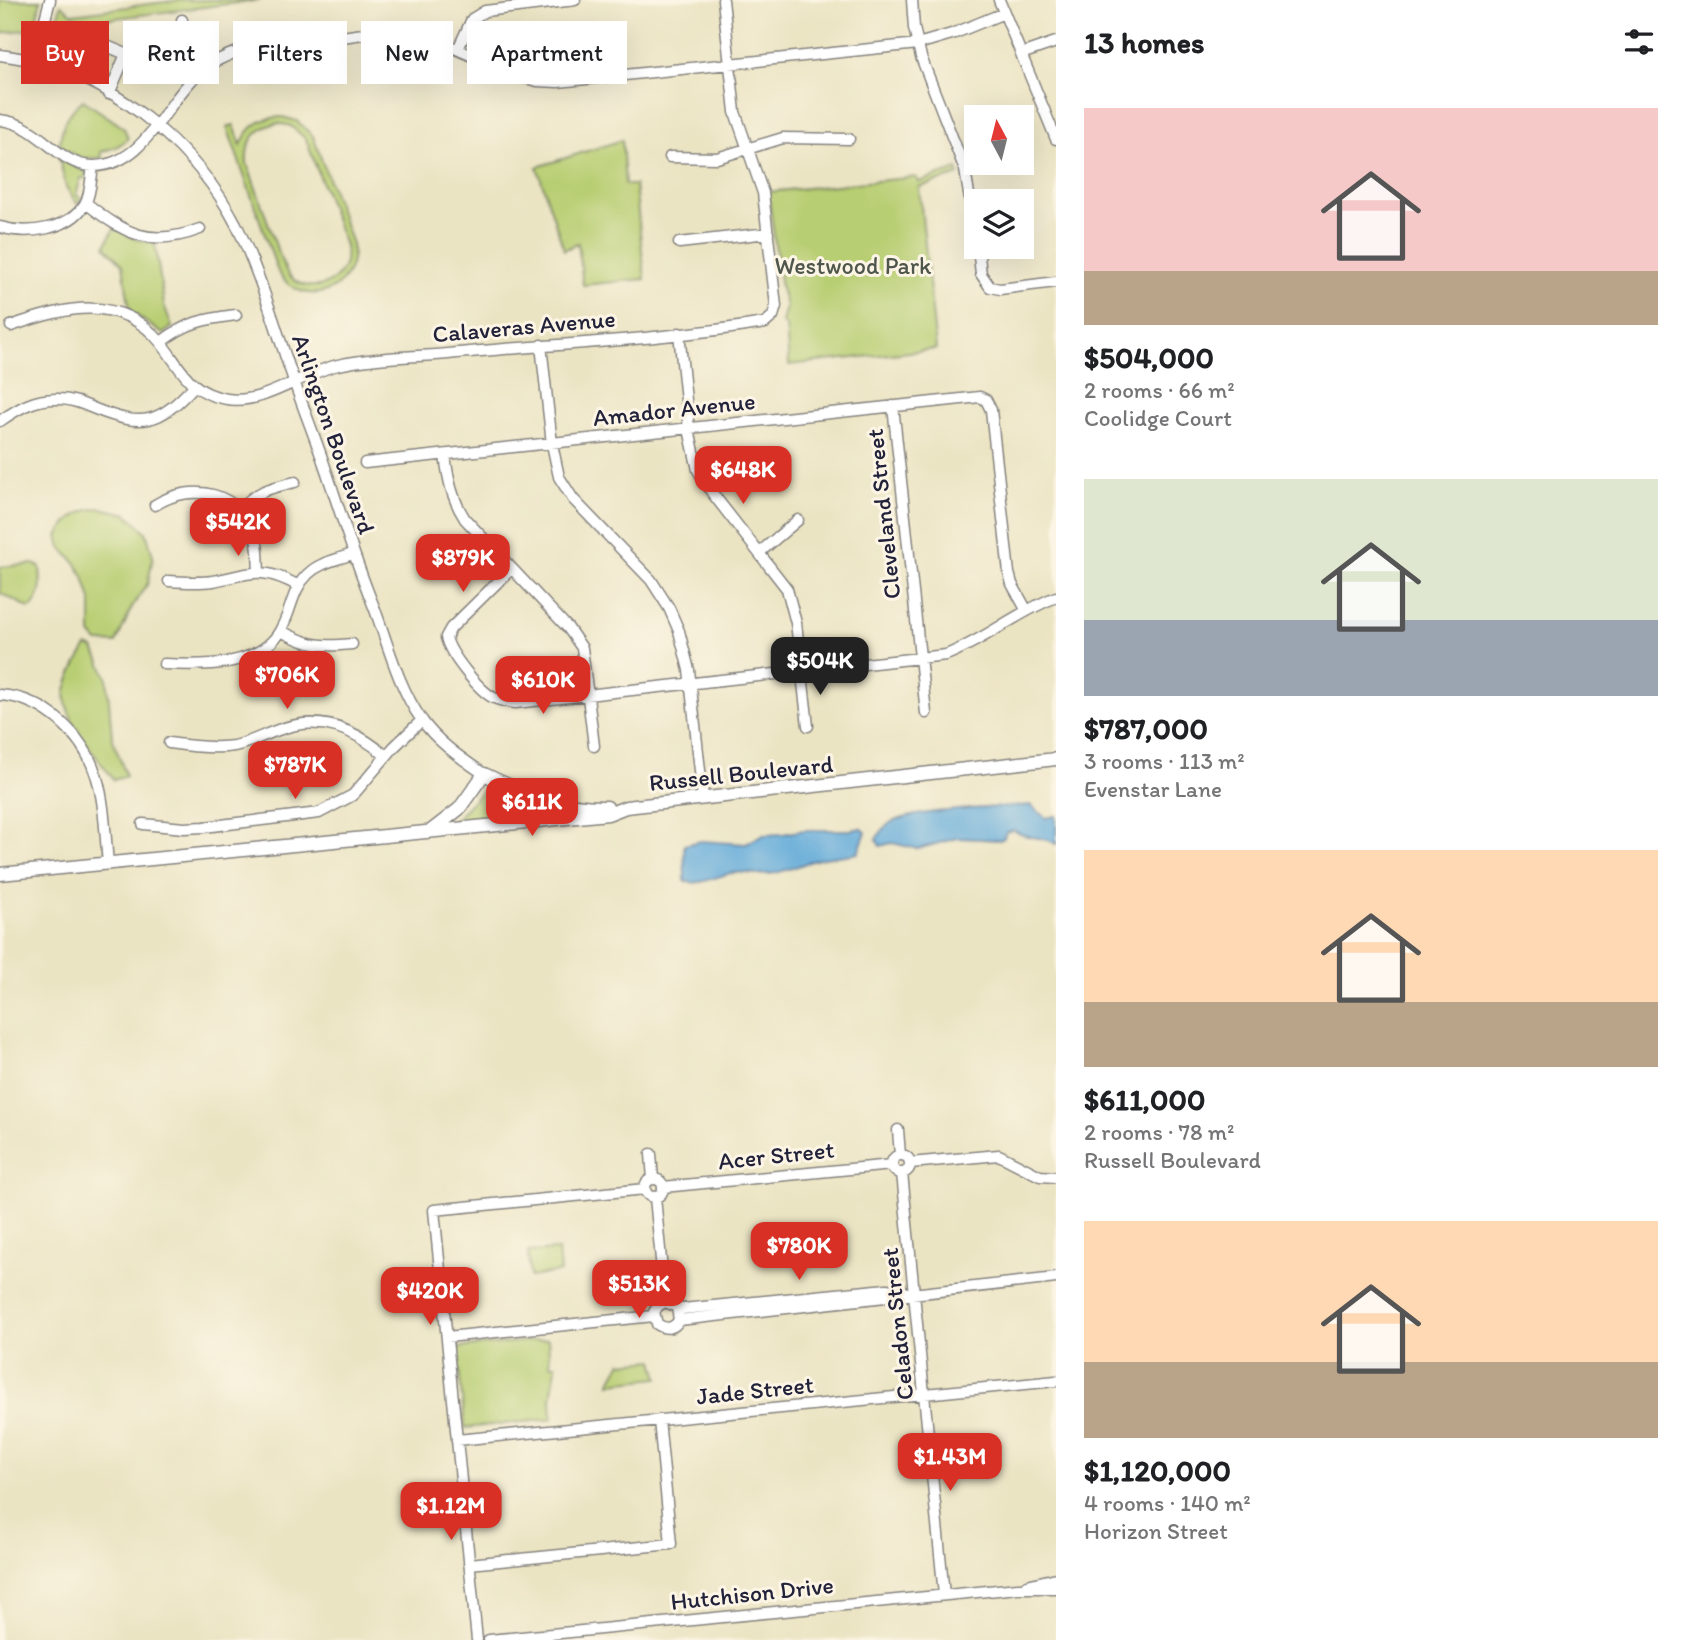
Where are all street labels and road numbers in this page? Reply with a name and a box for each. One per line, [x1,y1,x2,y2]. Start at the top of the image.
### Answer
street label: Calaveras Avenue [431,304,617,348]
street label: Arlington Boulevard [286,330,382,538]
street label: Amador Avenue [591,386,757,432]
street label: Cleveland Street [860,427,906,601]
street label: Russell Boulevard [648,749,834,797]
street label: Acer Street [717,1134,835,1176]
street label: Celadon Street [875,1246,919,1402]
street label: Jade Street [695,1369,815,1411]
street label: Hutchison Drive [669,1570,835,1616]

